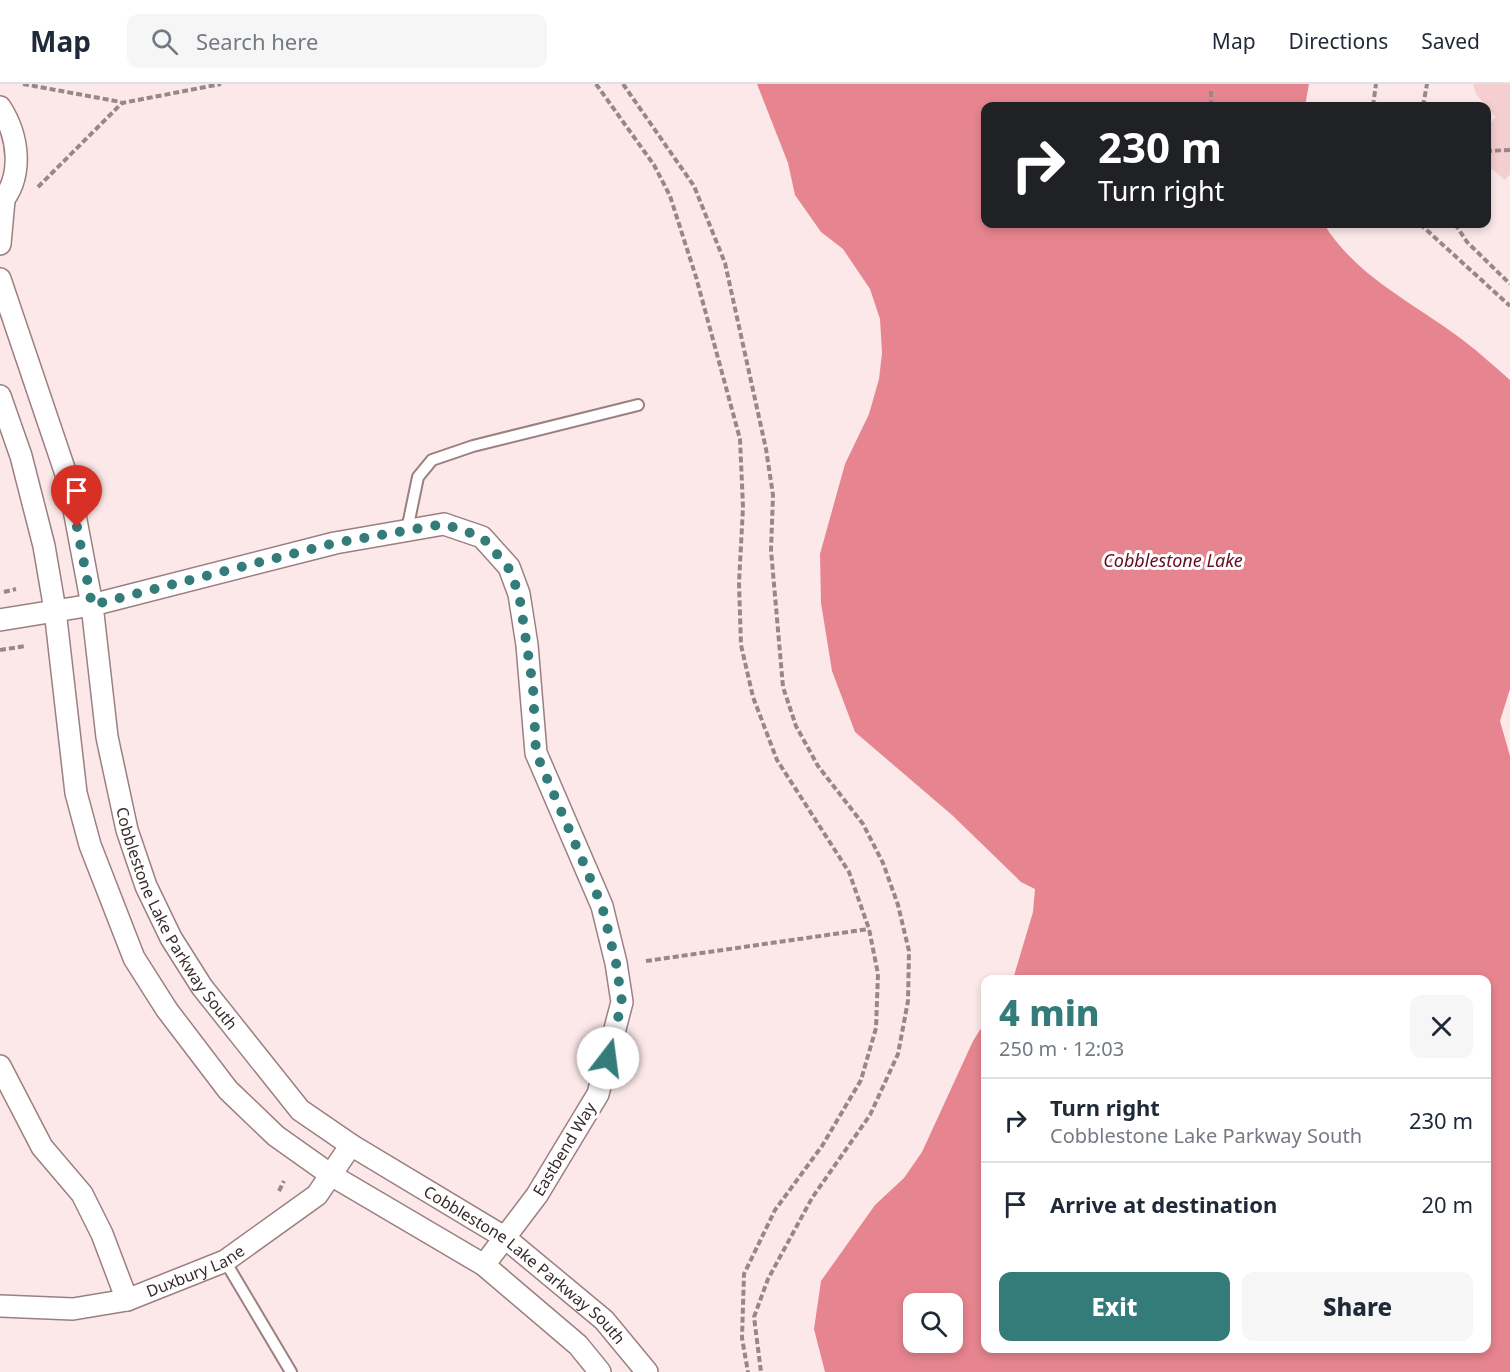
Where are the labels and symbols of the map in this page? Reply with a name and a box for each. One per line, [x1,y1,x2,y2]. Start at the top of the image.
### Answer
pin [51,465,102,527]
water label: Cobblestone Lake [1103,548,1243,572]
street label: Cobblestone Lake Parkway South [111,805,243,1034]
position arrow [576,1026,640,1090]
street label: Eastbend Way [527,1097,601,1200]
street label: Cobblestone Lake Parkway South [420,1180,630,1349]
street label: Duxbury Lane [143,1240,249,1302]

